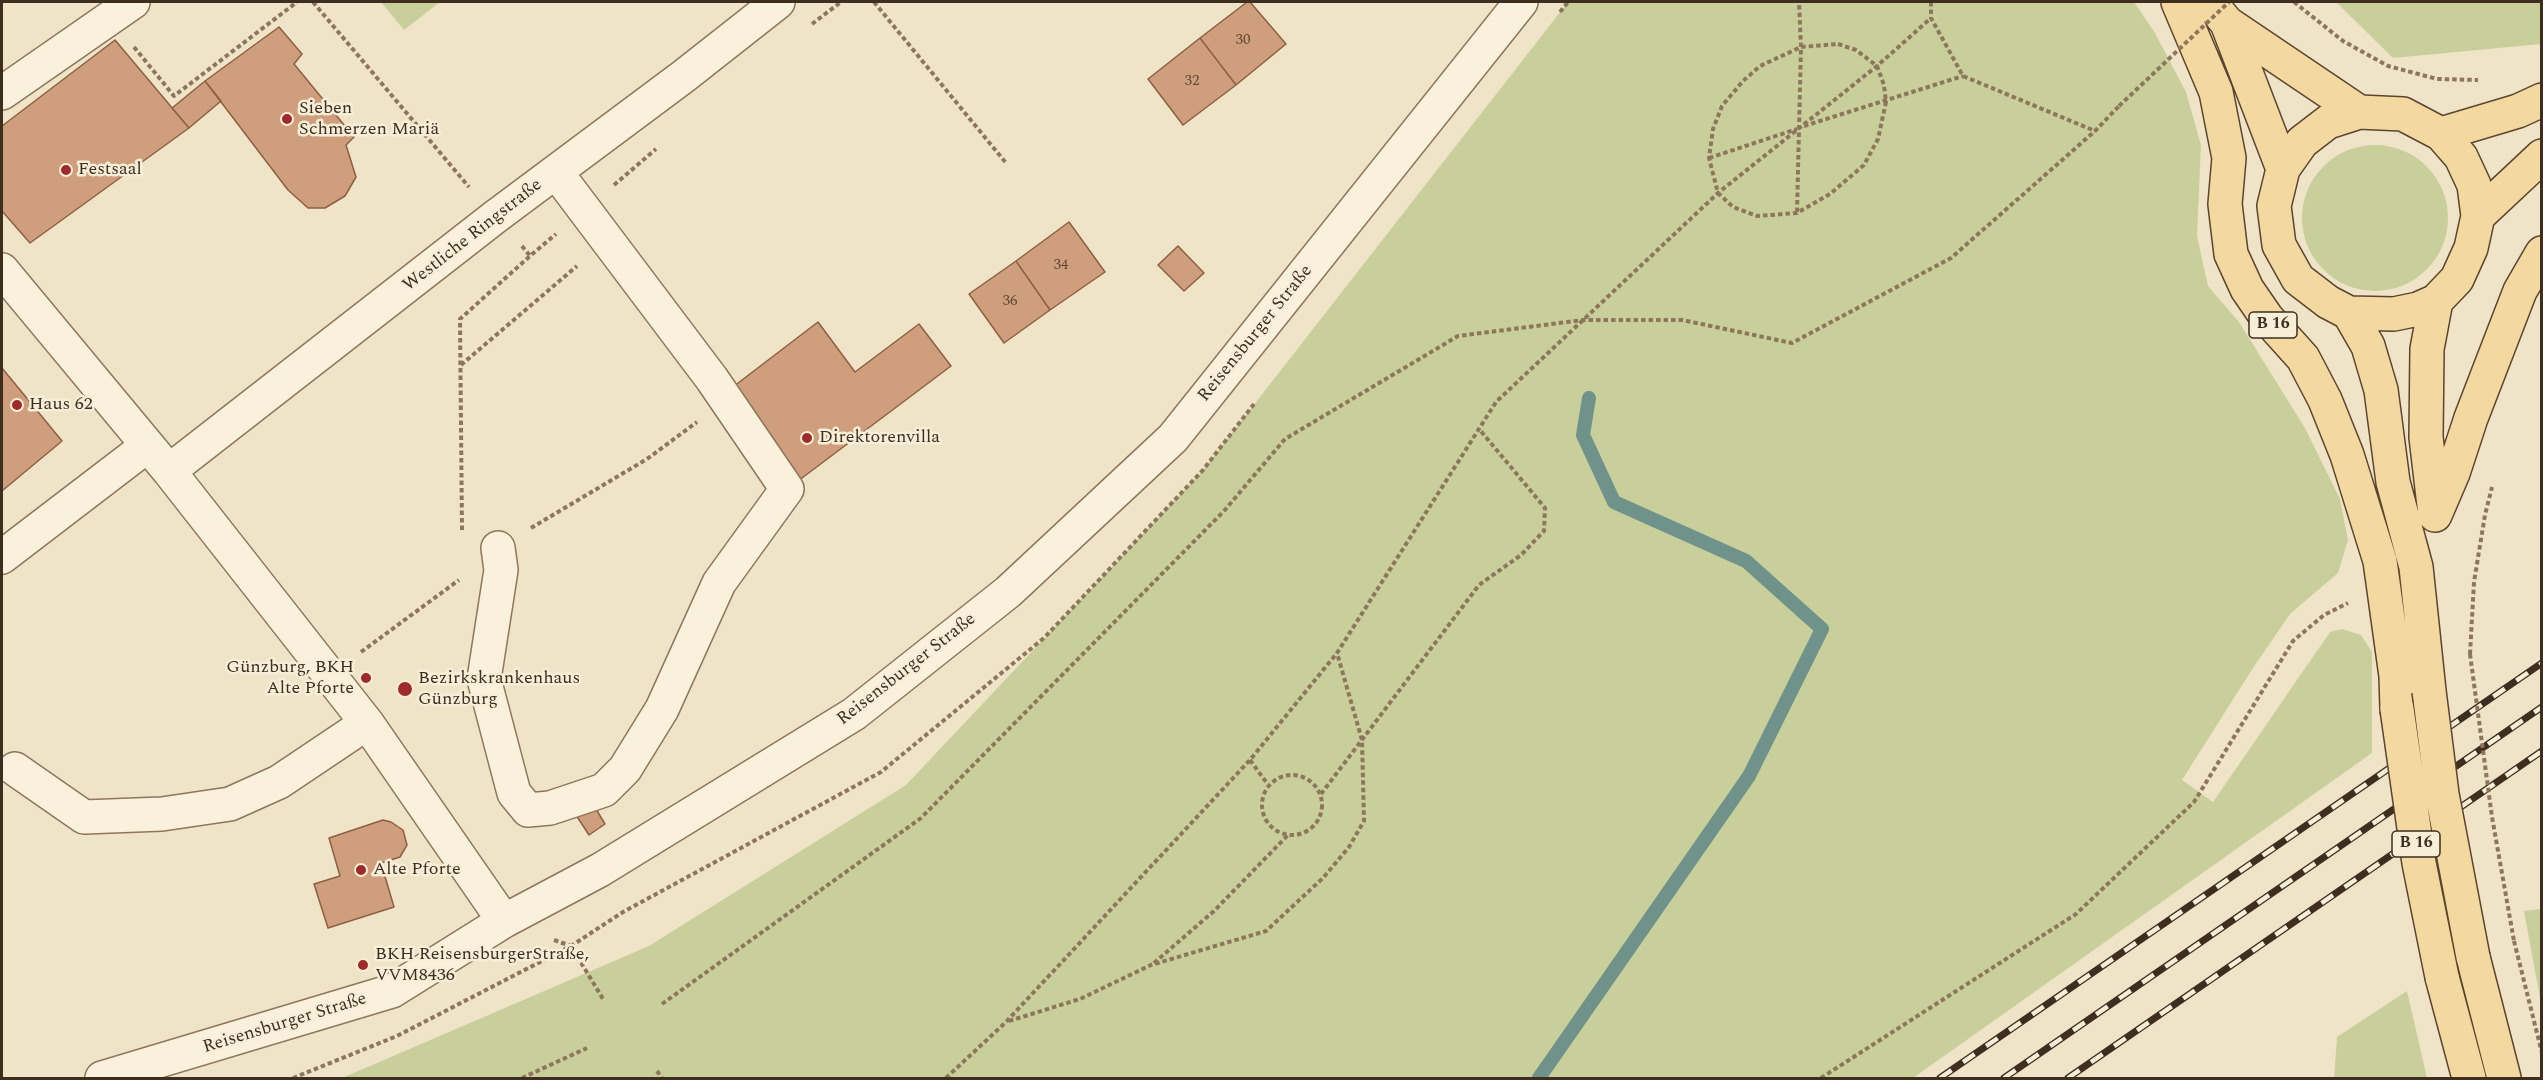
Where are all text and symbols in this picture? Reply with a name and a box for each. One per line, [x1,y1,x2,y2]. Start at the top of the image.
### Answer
house number: 30 [1236,32,1250,50]
house number: 32 [1185,73,1199,91]
place label: Sieben Schmerzen Mariä [299,98,439,140]
marker: Sieben Schmerzen Mariä [280,112,294,126]
place label: Festsaal [78,159,142,181]
marker: Festsaal [59,163,73,177]
street label: Westliche Ringstraße [399,175,547,297]
house number: 34 [1054,257,1068,275]
street label: Reisensburger Straße [1194,261,1318,407]
house number: 36 [1003,293,1017,311]
road number: B 16 [2249,312,2297,338]
place label: Haus 62 [29,394,93,416]
marker: Haus 62 [10,398,24,412]
place label: Direktorenvilla [819,427,940,449]
marker: Direktorenvilla [800,431,814,445]
street label: Reisensburger Straße [833,609,981,731]
place label: Günzburg, BKH Alte Pforte [226,657,354,700]
place label: Bezirkskrankenhaus Günzburg [418,668,580,710]
marker: Günzburg, BKH Alte Pforte [359,671,373,685]
marker: Bezirkskrankenhaus Günzburg [396,680,414,698]
road number: B 16 [2392,831,2440,857]
place label: Alte Pforte [373,859,461,881]
marker: Alte Pforte [354,863,368,877]
place label: BKH ReisensburgerStraße, VVM8436 [375,944,589,986]
marker: BKH ReisensburgerStraße, VVM8436 [356,958,370,972]
street label: Reisensburger Straße [201,989,369,1059]

